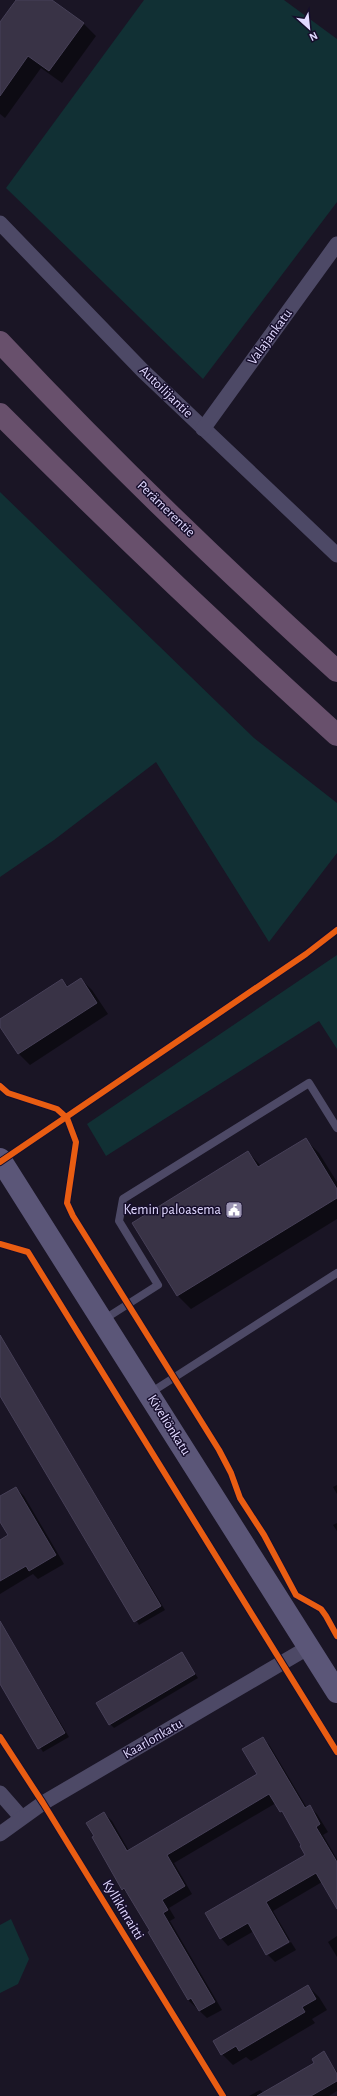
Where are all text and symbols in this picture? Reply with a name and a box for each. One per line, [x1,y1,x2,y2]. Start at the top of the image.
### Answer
north arrow [289,8,329,48]
text: N [307,30,319,43]
street label: Valajankatu [245,307,295,367]
street label: Autoilijantie [137,363,195,421]
street label: Perämerentie [135,478,197,540]
public building icon: Kemin paloasema [224,1200,244,1220]
place label: Kemin paloasema [123,1203,222,1217]
street label: Kiveliönkatu [145,1392,193,1458]
street label: Kaarlonkatu [121,1716,185,1762]
street label: Kyllikinraitti [100,1878,146,1942]

